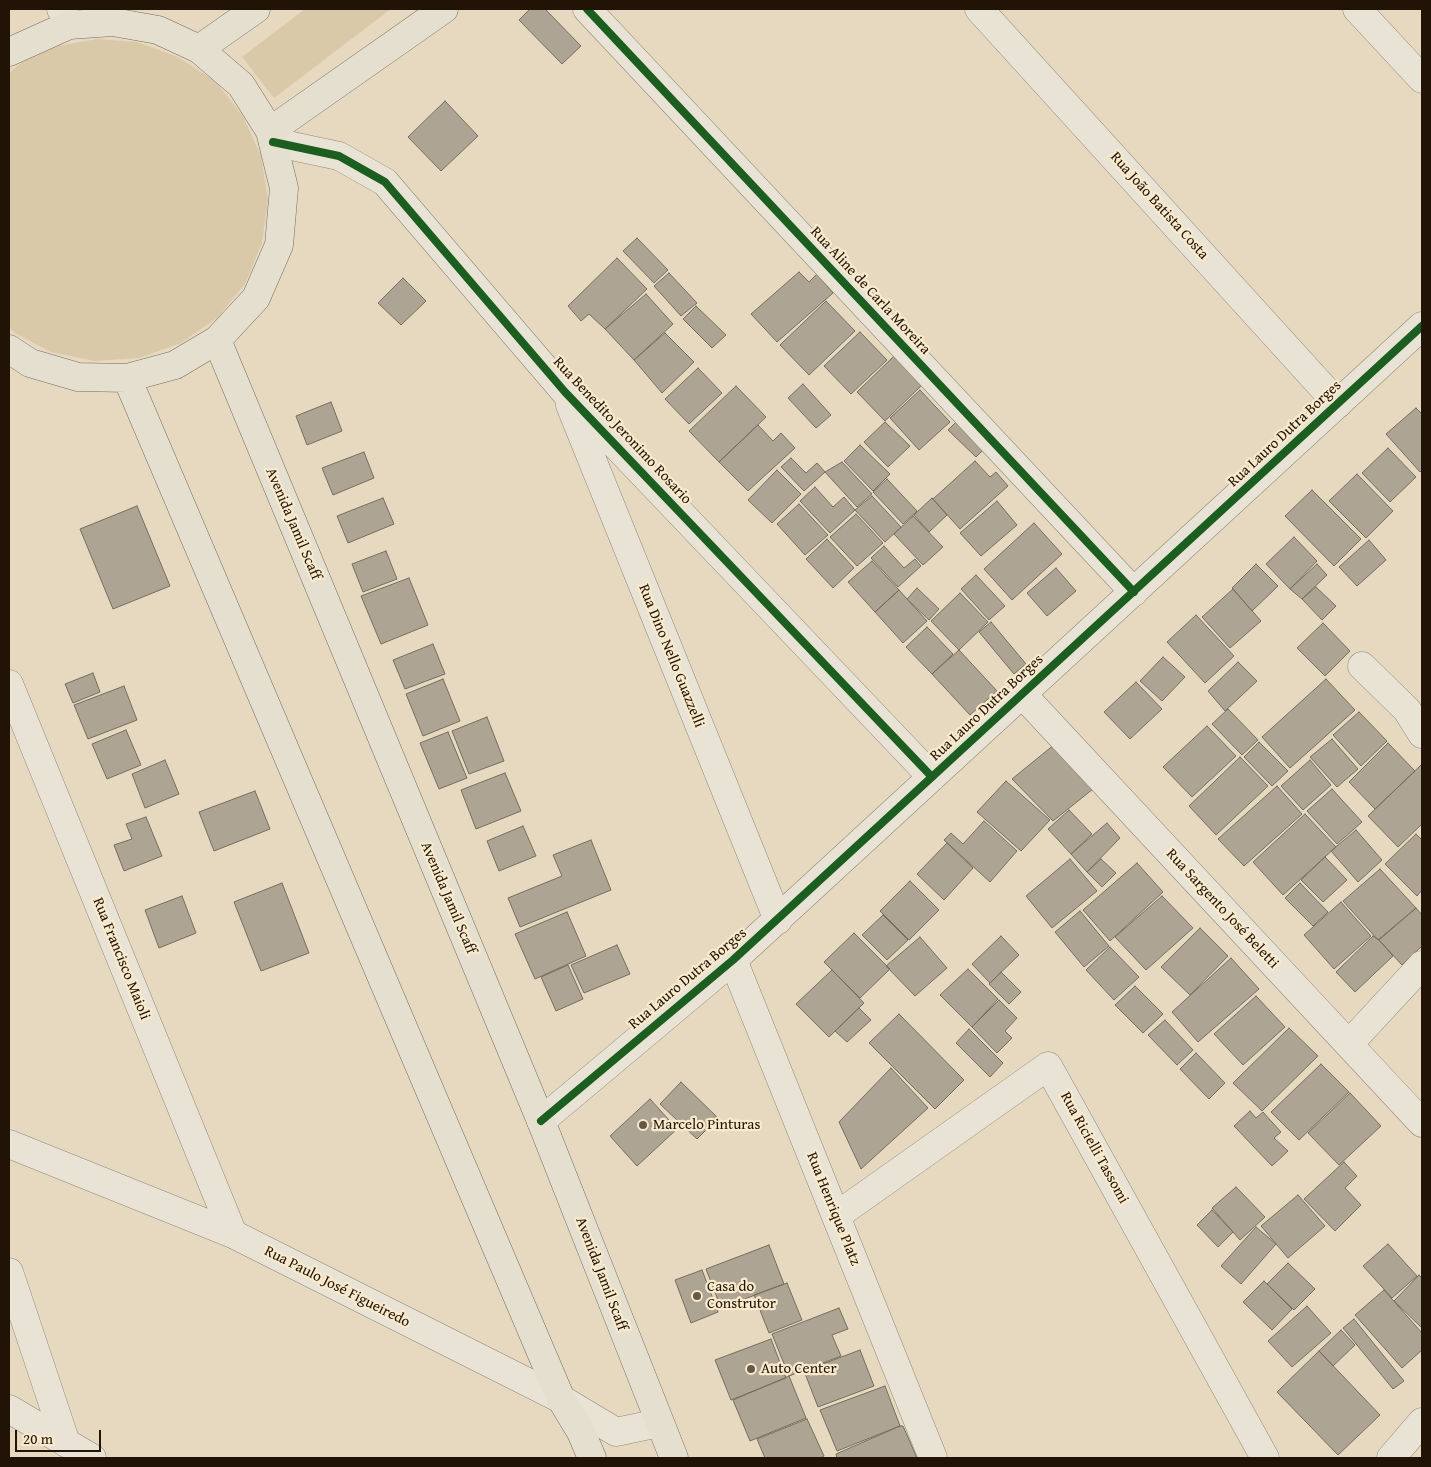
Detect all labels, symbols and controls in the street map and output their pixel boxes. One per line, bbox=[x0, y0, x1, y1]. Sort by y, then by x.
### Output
street label: Rua João Batista Costa bbox=[1106, 149, 1212, 263]
street label: Rua Aline de Carla Moreira bbox=[806, 223, 934, 359]
street label: Rua Benedito Jeronimo Rosario bbox=[549, 353, 695, 509]
street label: Rua Lauro Dutra Borges bbox=[1225, 377, 1345, 491]
street label: Avenida Jamil Scaff bbox=[261, 465, 325, 583]
street label: Rua Dino Nello Guazzelli bbox=[634, 582, 708, 730]
street label: Rua Lauro Dutra Borges bbox=[927, 651, 1047, 765]
street label: Avenida Jamil Scaff bbox=[416, 839, 480, 957]
street label: Rua Sargento José Beletti bbox=[1162, 845, 1282, 973]
street label: Rua Francisco Maioli bbox=[88, 895, 154, 1023]
street label: Rua Lauro Dutra Borges bbox=[625, 924, 751, 1034]
street label: Rua Ricielli Tassomi bbox=[1056, 1089, 1132, 1207]
place label: Marcelo Pinturas bbox=[653, 1116, 760, 1134]
marker: Marcelo Pinturas bbox=[637, 1119, 649, 1131]
street label: Rua Henrique Platz bbox=[802, 1150, 864, 1268]
street label: Avenida Jamil Scaff bbox=[571, 1215, 631, 1333]
street label: Rua Paulo José Figueiredo bbox=[261, 1242, 413, 1332]
place label: Casa do Construtor bbox=[707, 1278, 776, 1313]
marker: Casa do Construtor bbox=[691, 1290, 703, 1302]
place label: Auto Center bbox=[761, 1360, 837, 1378]
marker: Auto Center bbox=[745, 1363, 757, 1375]
scale bar bbox=[18, 1420, 104, 1452]
text: 20 m bbox=[23, 1428, 53, 1449]

